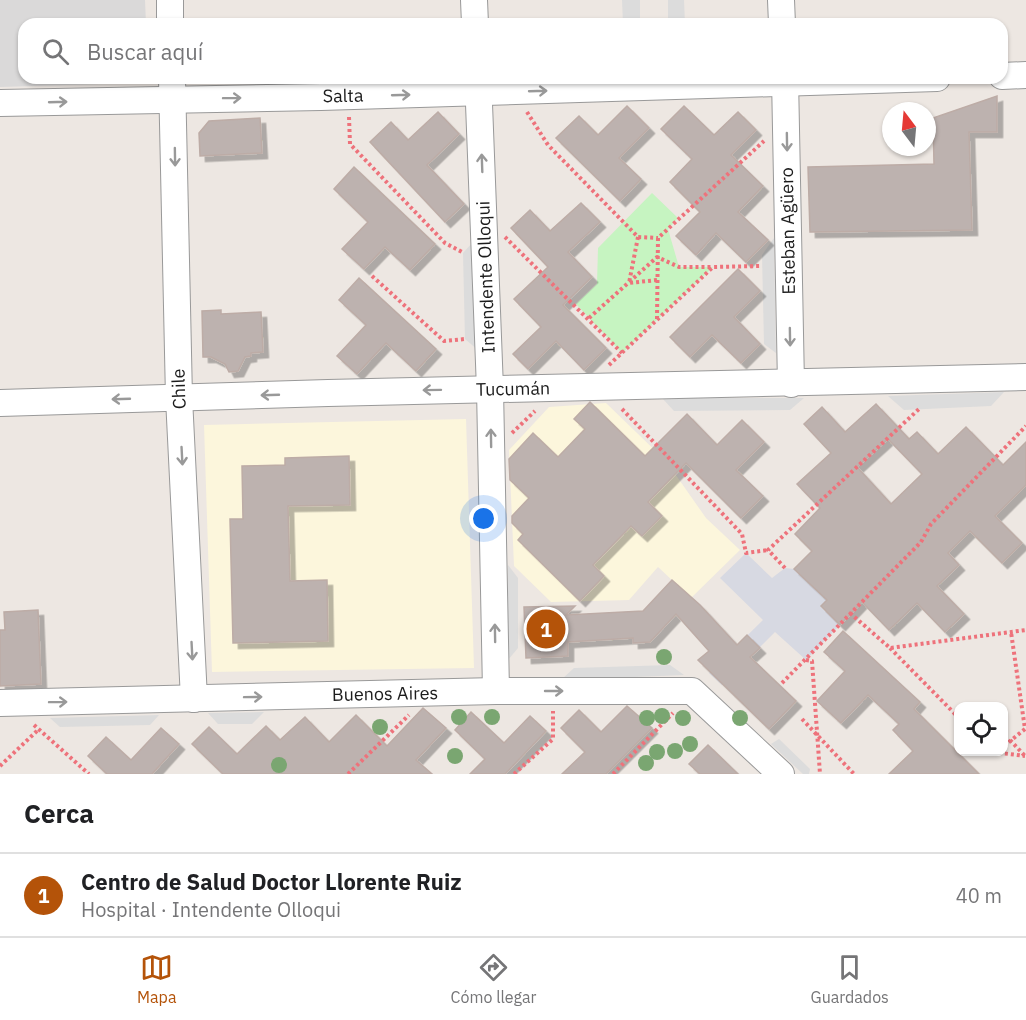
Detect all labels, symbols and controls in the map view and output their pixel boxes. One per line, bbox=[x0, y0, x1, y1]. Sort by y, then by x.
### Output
search box bbox=[18, 18, 1008, 84]
icon: search bbox=[39, 35, 72, 68]
text: Buscar aquí bbox=[87, 37, 203, 66]
street label: Salta bbox=[322, 84, 364, 107]
one-way arrow bbox=[528, 85, 548, 96]
one-way arrow bbox=[390, 89, 410, 101]
one-way arrow bbox=[222, 92, 242, 104]
one-way arrow bbox=[48, 96, 68, 108]
north arrow bbox=[882, 102, 936, 156]
one-way arrow bbox=[781, 131, 793, 151]
one-way arrow bbox=[169, 147, 181, 167]
one-way arrow bbox=[477, 153, 488, 173]
street label: Esteban Agüero bbox=[775, 167, 800, 295]
street label: Intendente Olloqui bbox=[471, 200, 500, 354]
one-way arrow bbox=[784, 326, 795, 346]
street label: Chile bbox=[166, 368, 191, 410]
street label: Tucumán bbox=[476, 376, 550, 401]
one-way arrow bbox=[422, 385, 442, 396]
one-way arrow bbox=[260, 389, 280, 400]
one-way arrow bbox=[111, 394, 131, 405]
one-way arrow bbox=[485, 428, 497, 448]
one-way arrow bbox=[177, 445, 188, 465]
your location bbox=[469, 504, 498, 533]
pin: 1 bbox=[526, 606, 566, 652]
one-way arrow bbox=[489, 623, 500, 643]
one-way arrow bbox=[187, 640, 198, 660]
street label: Buenos Aires bbox=[332, 681, 438, 706]
one-way arrow bbox=[544, 685, 564, 697]
one-way arrow bbox=[242, 692, 262, 703]
one-way arrow bbox=[48, 696, 68, 708]
map controls bbox=[954, 702, 1008, 756]
button: locate bbox=[954, 702, 1008, 756]
text: Cerca bbox=[24, 796, 94, 830]
text: Centro de Salud Doctor Llorente Ruiz bbox=[81, 867, 462, 896]
text: 1 bbox=[38, 882, 50, 909]
text: 40 m bbox=[956, 882, 1002, 909]
text: Hospital · Intendente Olloqui bbox=[81, 896, 341, 923]
tab: Mapa bbox=[137, 951, 176, 1007]
tab: Cómo llegar bbox=[451, 951, 536, 1007]
tab: Guardados bbox=[811, 951, 889, 1007]

